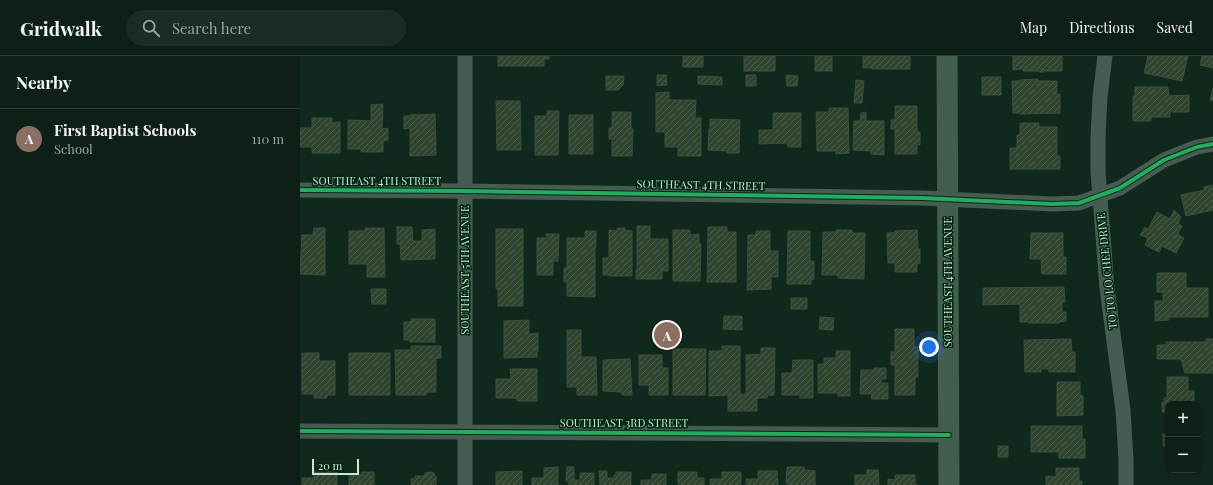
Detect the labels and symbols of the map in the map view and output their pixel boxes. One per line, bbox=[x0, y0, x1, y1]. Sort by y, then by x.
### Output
street label: SOUTHEAST 4TH STREET bbox=[313, 173, 442, 188]
street label: SOUTHEAST 4TH STREET bbox=[636, 176, 766, 193]
street label: SOUTHEAST 5TH AVENUE bbox=[457, 205, 472, 335]
street label: TO TO LO CHEE DRIVE bbox=[1093, 212, 1120, 330]
street label: SOUTHEAST 4TH AVENUE bbox=[940, 217, 955, 347]
pin: A bbox=[654, 320, 680, 350]
your location bbox=[919, 337, 939, 357]
street label: SOUTHEAST 3RD STREET bbox=[560, 415, 688, 430]
scale bar bbox=[312, 457, 359, 476]

